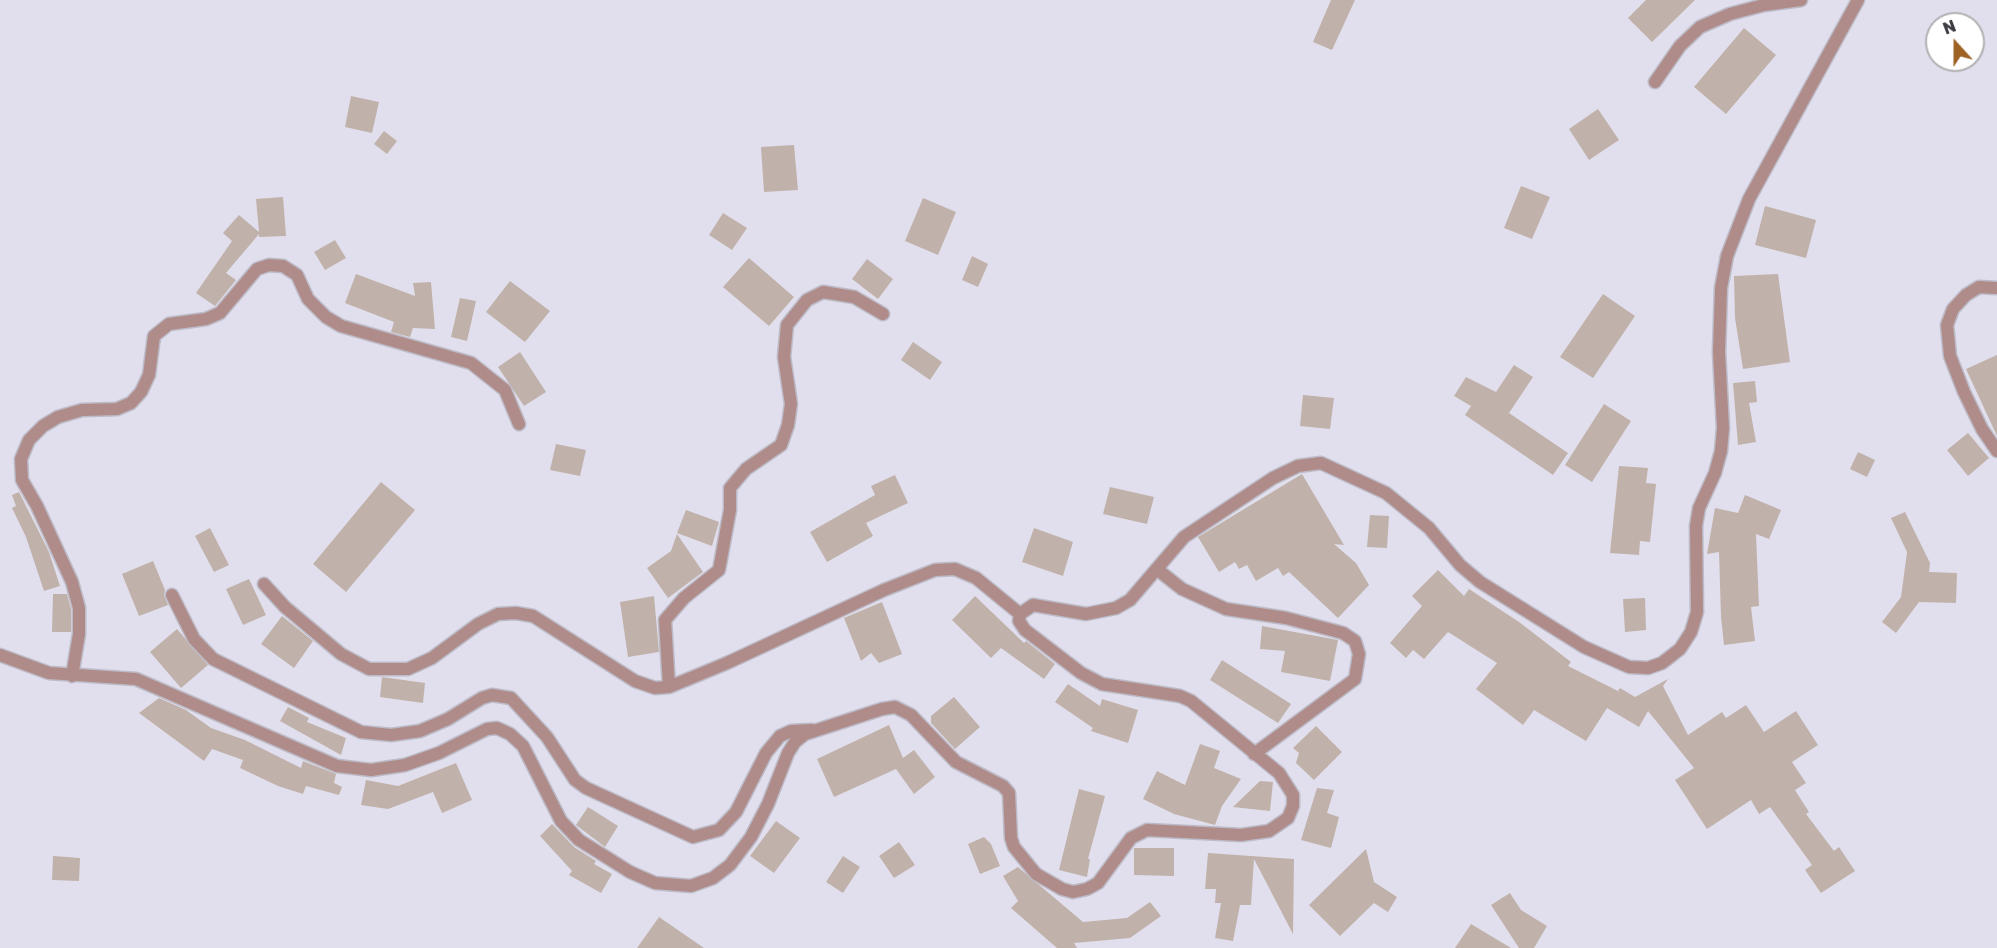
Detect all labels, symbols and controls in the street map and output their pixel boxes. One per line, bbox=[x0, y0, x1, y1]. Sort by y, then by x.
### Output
north arrow bbox=[1925, 12, 1985, 72]
text: N bbox=[1940, 16, 1959, 39]

